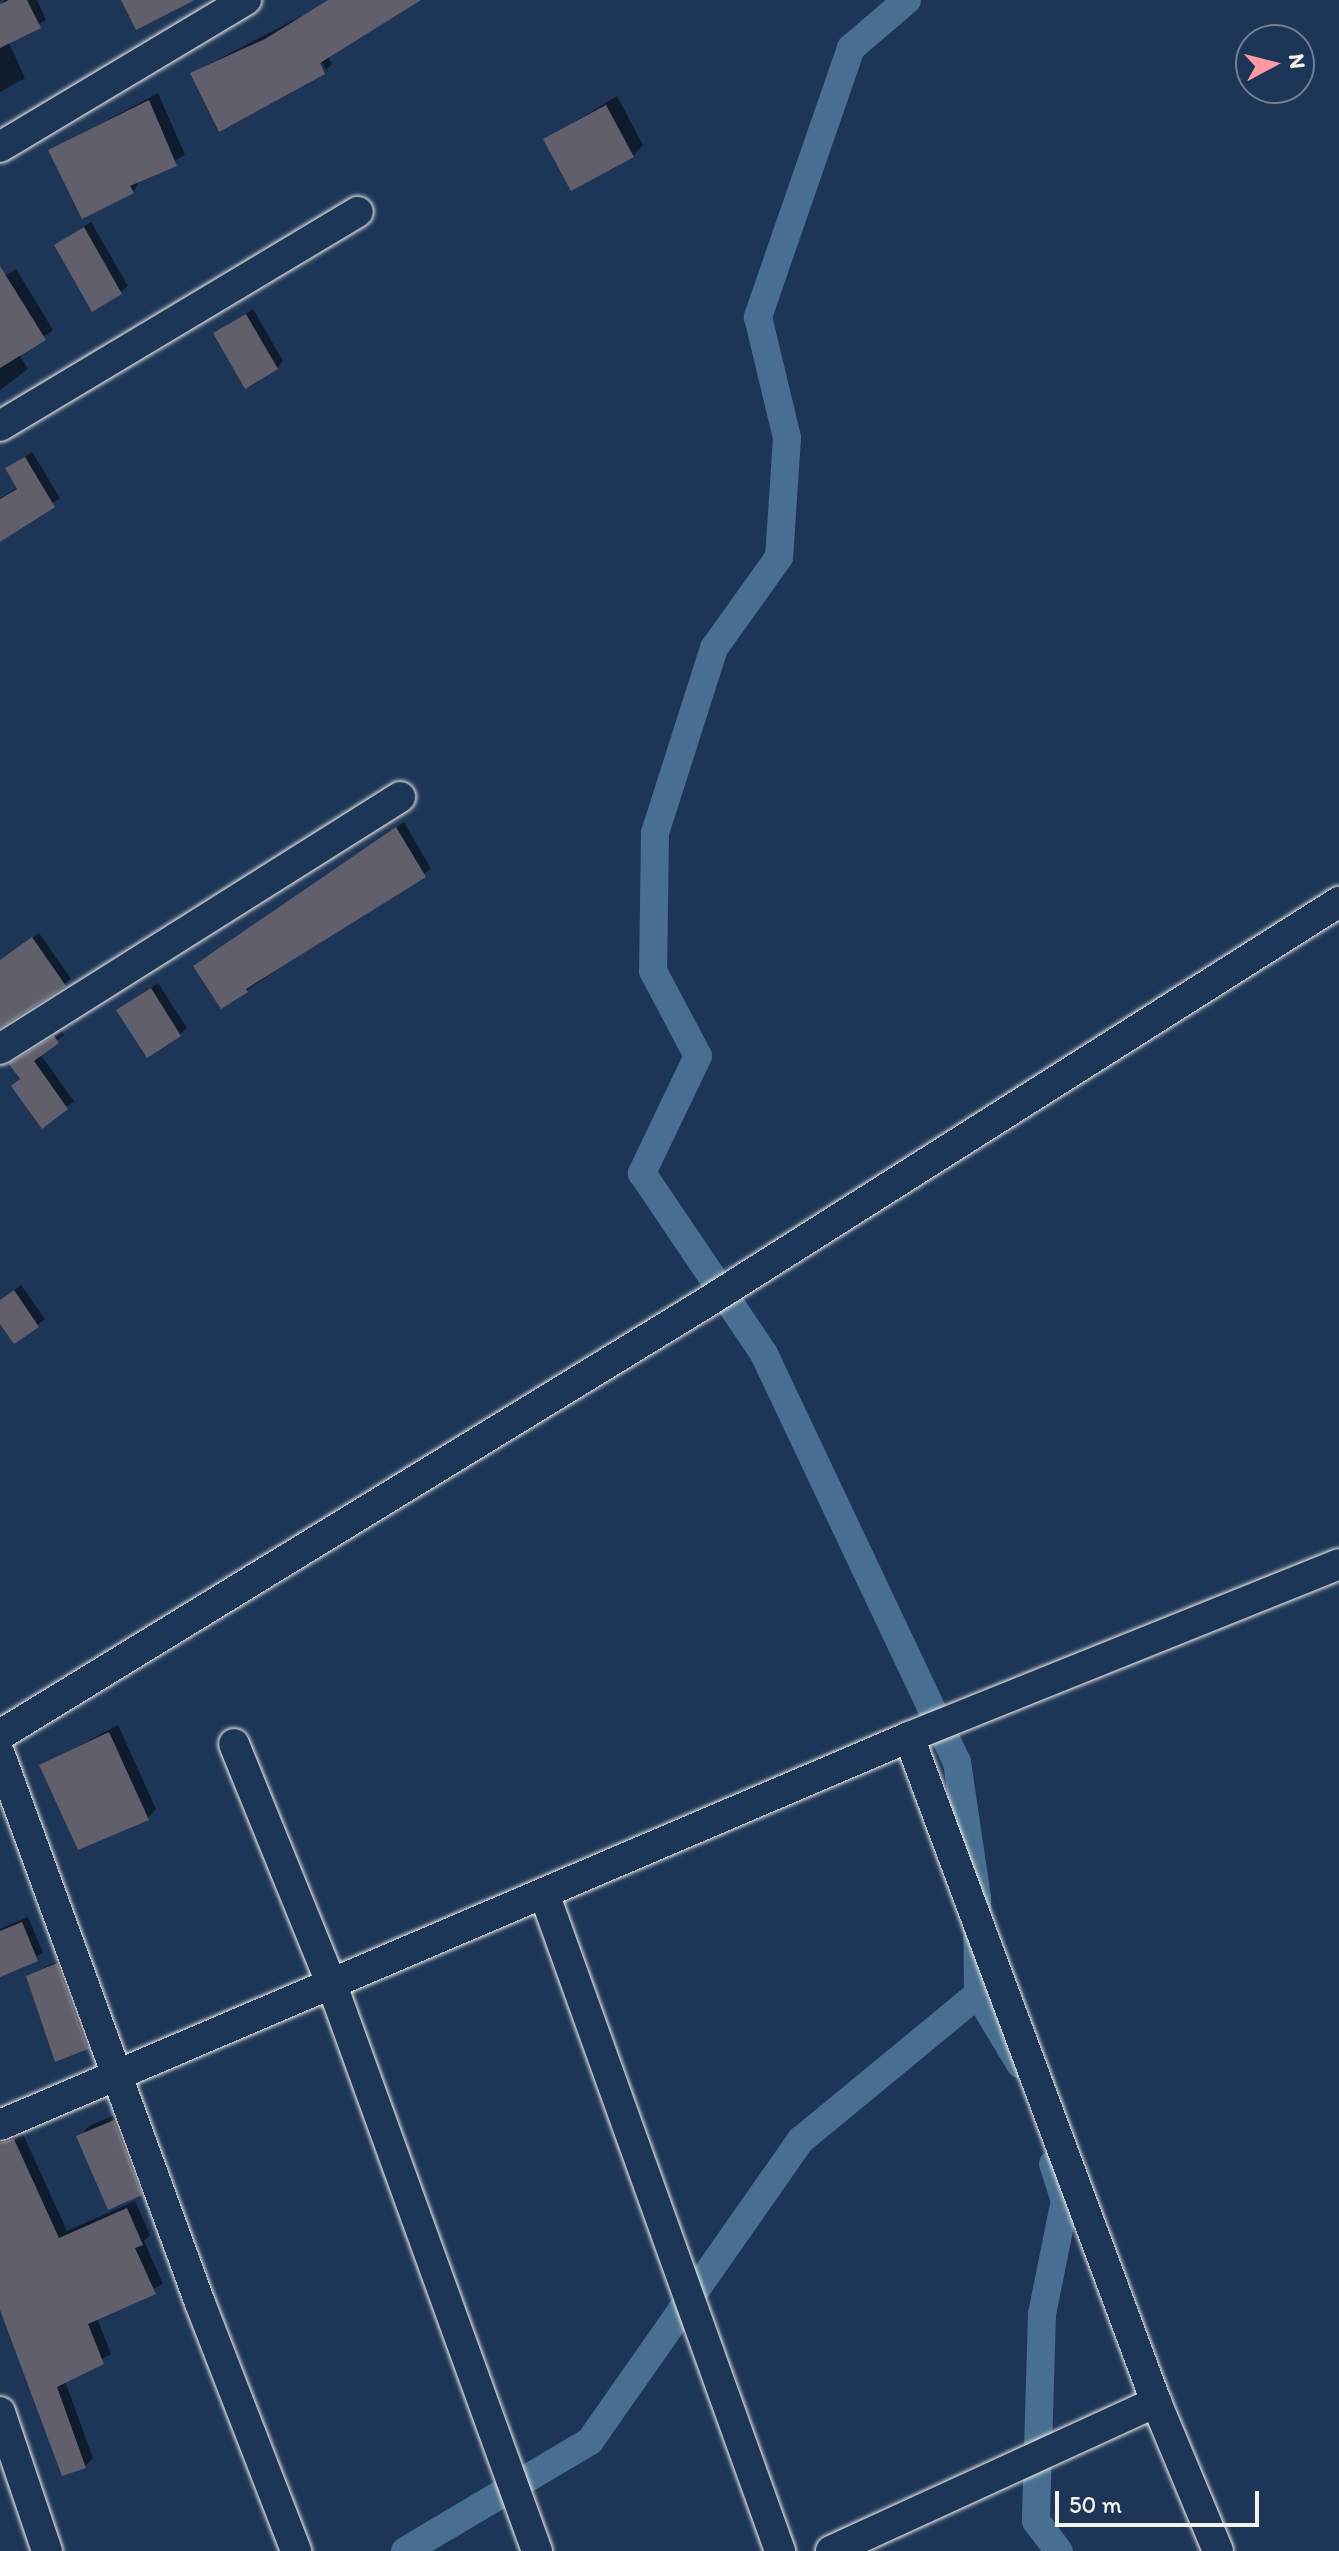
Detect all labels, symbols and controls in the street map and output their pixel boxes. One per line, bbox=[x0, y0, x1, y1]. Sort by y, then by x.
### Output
north arrow bbox=[1235, 24, 1315, 104]
text: N bbox=[1283, 52, 1312, 70]
scale bar bbox=[1059, 2475, 1263, 2525]
text: 50 m bbox=[1069, 2490, 1122, 2519]

